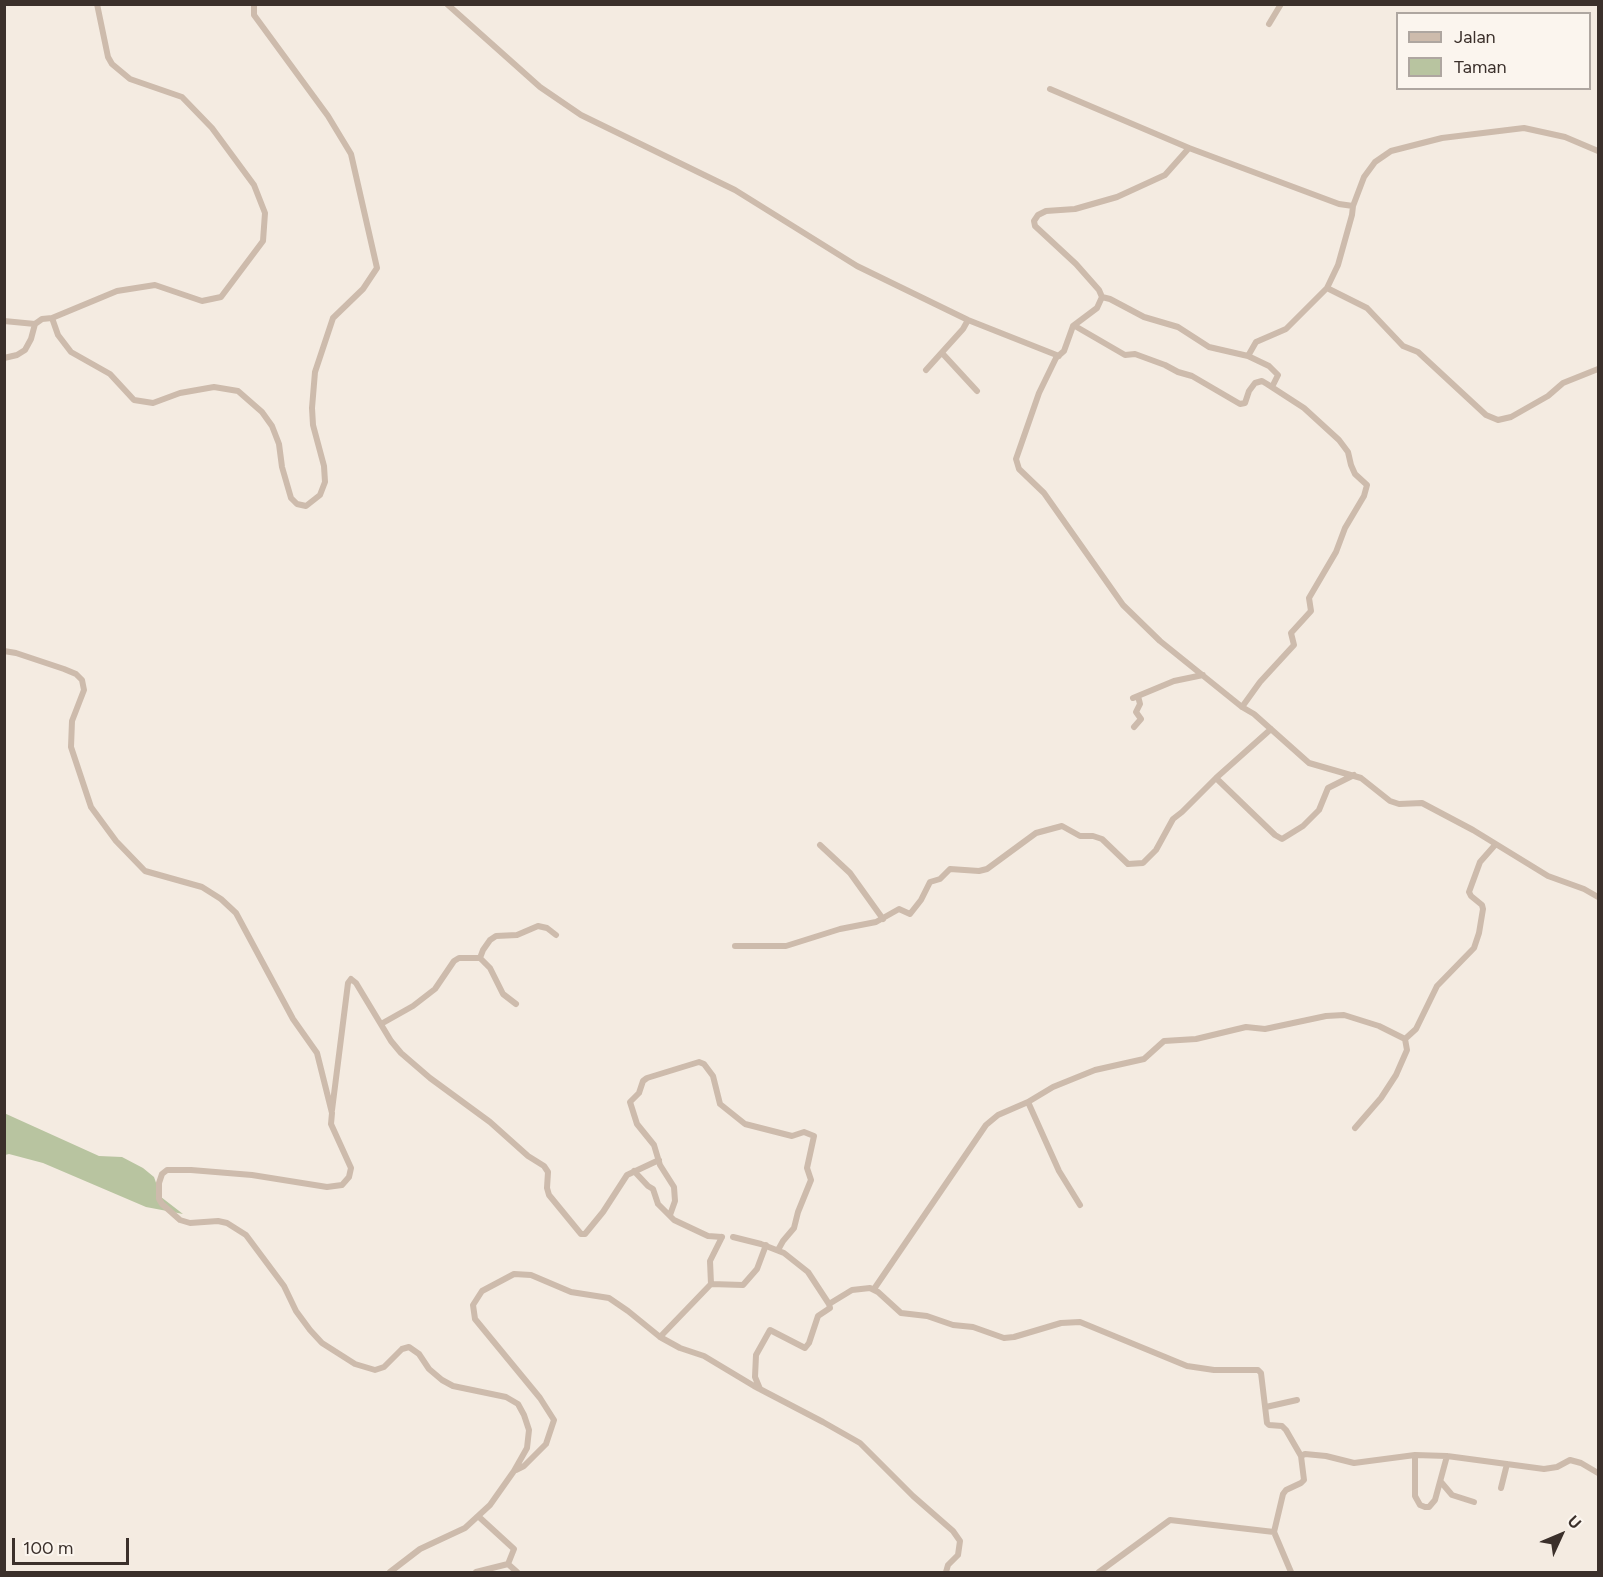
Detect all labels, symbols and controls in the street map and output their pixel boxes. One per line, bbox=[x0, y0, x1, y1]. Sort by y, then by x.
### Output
legend bbox=[1396, 12, 1591, 90]
text: Jalan bbox=[1454, 26, 1496, 48]
text: Taman bbox=[1454, 56, 1507, 78]
north arrow bbox=[1531, 1505, 1591, 1565]
text: U bbox=[1564, 1511, 1585, 1533]
scale bar bbox=[15, 1526, 132, 1564]
text: 100 m bbox=[23, 1537, 73, 1559]

